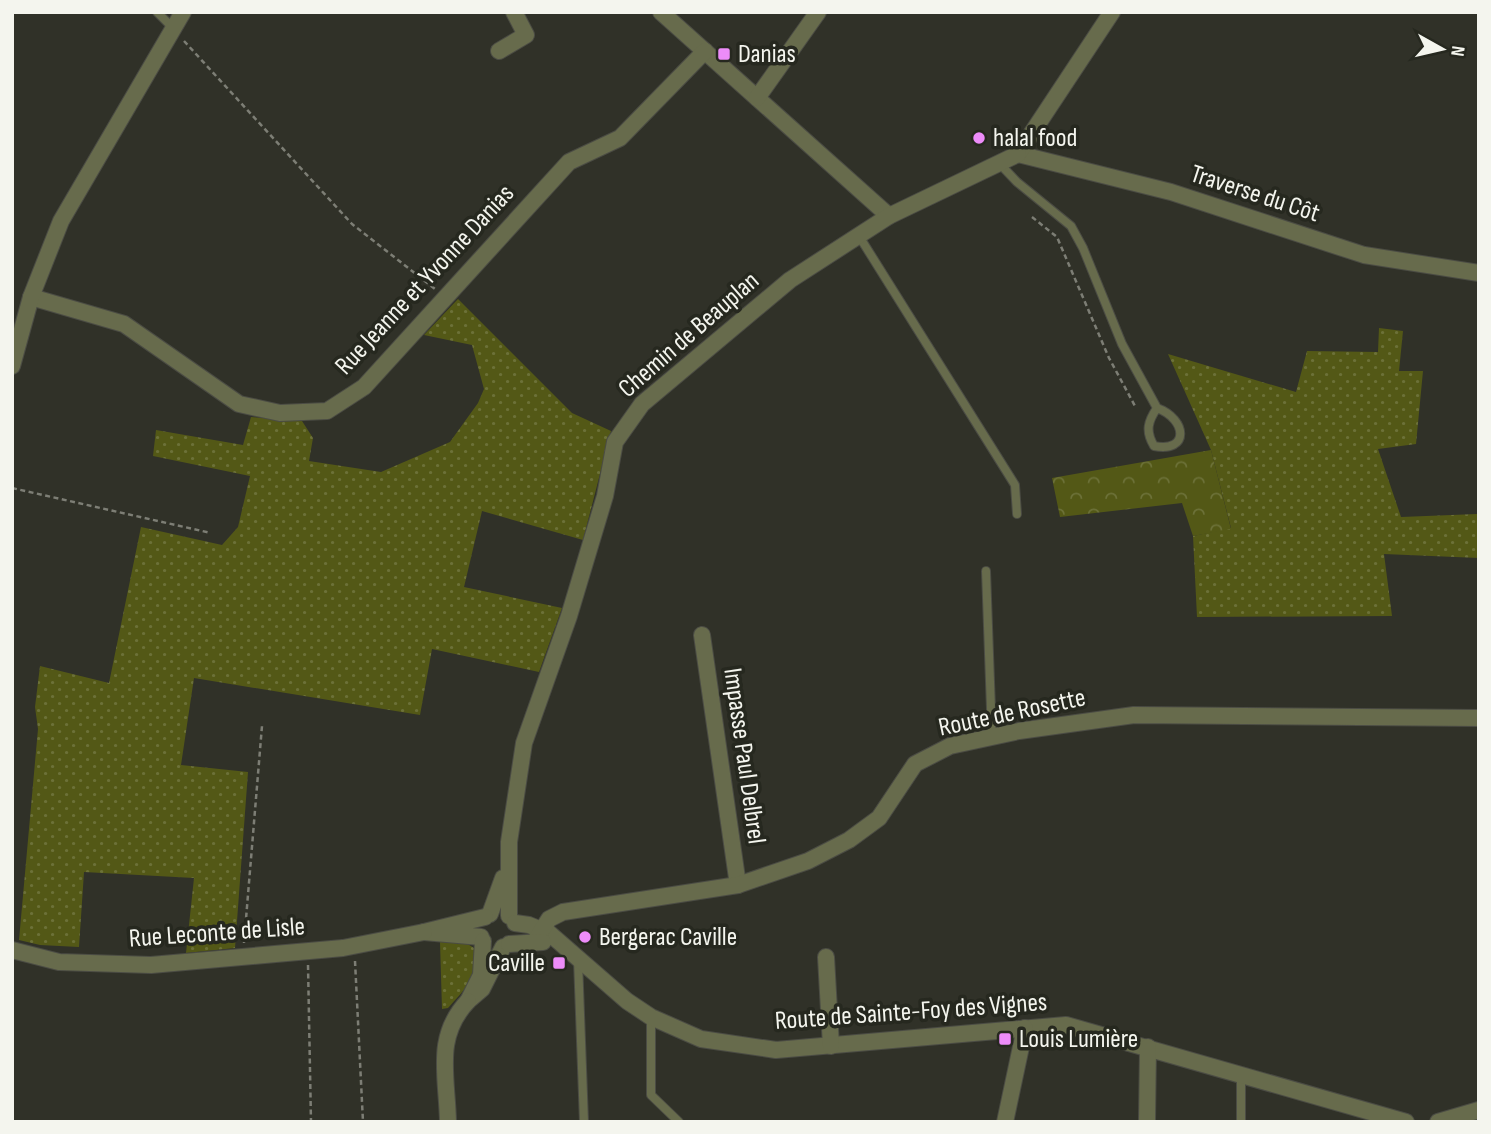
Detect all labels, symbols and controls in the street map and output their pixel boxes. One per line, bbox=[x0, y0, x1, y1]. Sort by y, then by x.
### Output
north arrow bbox=[1407, 14, 1477, 84]
place label: Danias bbox=[738, 39, 796, 70]
text: N bbox=[1445, 45, 1469, 58]
marker: Danias bbox=[716, 46, 732, 62]
place label: halal food bbox=[993, 123, 1077, 154]
marker: halal food bbox=[971, 130, 987, 146]
street label: Traverse du Côt bbox=[1187, 159, 1323, 229]
street label: Rue Jeanne et Yvonne Danias bbox=[329, 179, 521, 381]
street label: Chemin de Beauplan bbox=[612, 266, 766, 404]
street label: Impasse Paul Delbrel bbox=[716, 666, 772, 846]
street label: Route de Rosette bbox=[936, 682, 1088, 744]
street label: Rue Leconte de Lisle bbox=[128, 911, 306, 955]
place label: Bergerac Caville bbox=[599, 922, 737, 953]
marker: Bergerac Caville bbox=[577, 929, 593, 945]
place label: Caville bbox=[488, 948, 545, 979]
marker: Caville bbox=[551, 955, 567, 971]
street label: Route de Sainte-Foy des Vignes bbox=[774, 987, 1048, 1037]
place label: Louis Lumière bbox=[1019, 1024, 1138, 1055]
marker: Louis Lumière bbox=[997, 1031, 1013, 1047]

